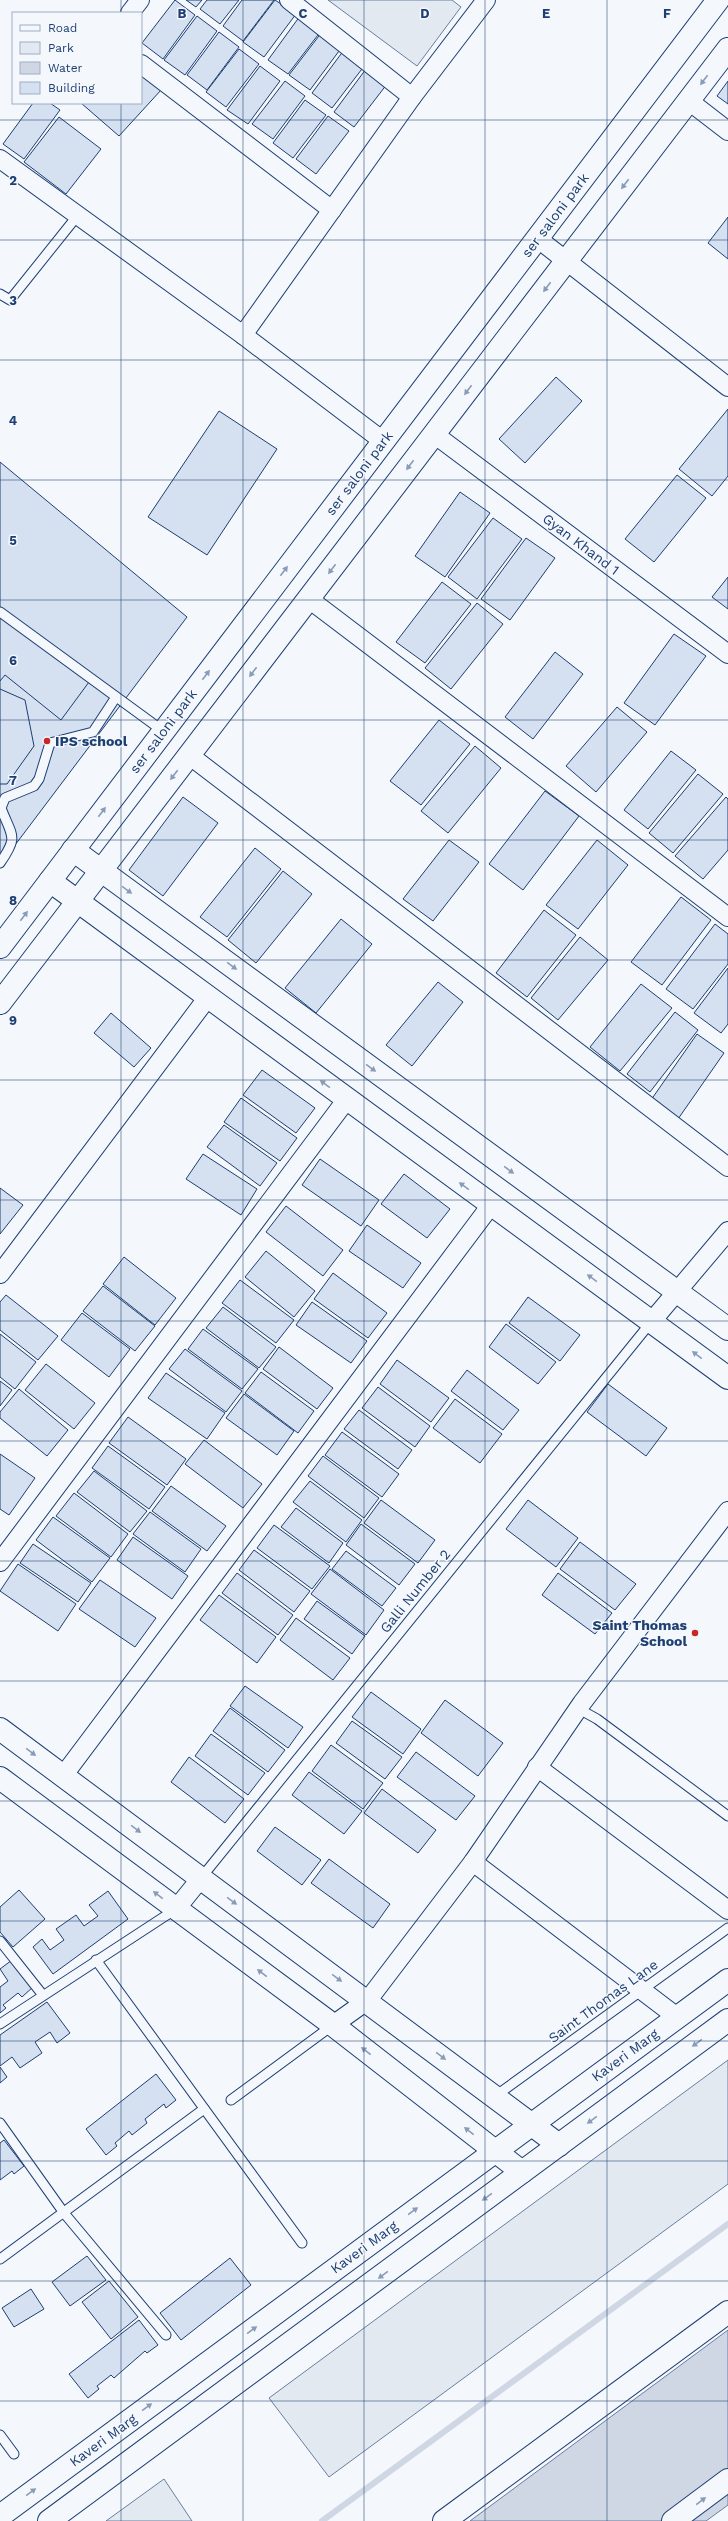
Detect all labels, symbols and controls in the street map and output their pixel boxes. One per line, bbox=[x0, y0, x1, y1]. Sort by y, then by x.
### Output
text: B bbox=[178, 6, 187, 21]
text: C bbox=[299, 6, 308, 21]
text: D bbox=[420, 6, 430, 21]
text: E bbox=[542, 6, 550, 21]
text: F bbox=[663, 6, 671, 21]
legend bbox=[12, 12, 142, 104]
text: Road bbox=[48, 21, 77, 35]
text: Park bbox=[48, 41, 74, 55]
text: Water bbox=[48, 61, 83, 75]
one-way arrow bbox=[700, 75, 709, 86]
text: Building bbox=[48, 81, 95, 95]
street label: ser saloni park bbox=[518, 170, 592, 260]
text: 2 bbox=[9, 173, 17, 188]
one-way arrow bbox=[621, 178, 630, 189]
one-way arrow bbox=[543, 282, 551, 292]
text: 3 bbox=[9, 293, 17, 308]
one-way arrow bbox=[463, 385, 472, 396]
text: 4 bbox=[9, 413, 18, 428]
street label: ser saloni park bbox=[322, 428, 396, 518]
one-way arrow bbox=[406, 460, 415, 471]
street label: Gyan Khand 1 bbox=[540, 510, 622, 578]
text: 5 bbox=[9, 533, 17, 548]
one-way arrow bbox=[327, 563, 336, 574]
one-way arrow bbox=[280, 566, 289, 577]
text: 6 bbox=[9, 653, 17, 668]
one-way arrow bbox=[248, 666, 257, 677]
one-way arrow bbox=[202, 669, 210, 680]
street label: ser saloni park bbox=[126, 686, 200, 776]
place label: IPS school bbox=[55, 733, 128, 749]
marker: IPS school bbox=[42, 736, 52, 746]
one-way arrow bbox=[170, 770, 178, 781]
text: 7 bbox=[9, 773, 17, 788]
one-way arrow bbox=[98, 807, 106, 817]
one-way arrow bbox=[122, 885, 133, 894]
text: 8 bbox=[9, 893, 17, 908]
one-way arrow bbox=[19, 910, 28, 921]
one-way arrow bbox=[227, 962, 237, 970]
text: 9 bbox=[9, 1013, 17, 1028]
one-way arrow bbox=[365, 1064, 376, 1072]
one-way arrow bbox=[320, 1079, 331, 1088]
one-way arrow bbox=[504, 1166, 515, 1174]
one-way arrow bbox=[459, 1182, 469, 1190]
one-way arrow bbox=[587, 1274, 597, 1282]
one-way arrow bbox=[691, 1351, 702, 1359]
street label: Galli Number 2 bbox=[377, 1546, 453, 1636]
place label: Saint Thomas School bbox=[592, 1617, 688, 1649]
marker: Saint Thomas School bbox=[690, 1628, 700, 1638]
one-way arrow bbox=[26, 1748, 37, 1756]
one-way arrow bbox=[130, 1825, 141, 1834]
one-way arrow bbox=[153, 1891, 164, 1899]
one-way arrow bbox=[227, 1897, 237, 1905]
street label: Saint Thomas Lane bbox=[545, 1956, 661, 2046]
one-way arrow bbox=[257, 1969, 268, 1977]
one-way arrow bbox=[332, 1974, 342, 1982]
street label: Kaveri Marg bbox=[588, 2025, 662, 2085]
one-way arrow bbox=[691, 2039, 702, 2048]
one-way arrow bbox=[361, 2047, 372, 2056]
one-way arrow bbox=[435, 2052, 446, 2060]
one-way arrow bbox=[586, 2116, 597, 2125]
one-way arrow bbox=[463, 2127, 474, 2135]
one-way arrow bbox=[482, 2193, 492, 2201]
one-way arrow bbox=[408, 2207, 418, 2215]
street label: Kaveri Marg bbox=[327, 2217, 401, 2277]
one-way arrow bbox=[377, 2271, 388, 2279]
one-way arrow bbox=[247, 2326, 257, 2334]
one-way arrow bbox=[142, 2403, 153, 2411]
street label: Kaveri Marg bbox=[66, 2410, 140, 2470]
one-way arrow bbox=[26, 2488, 37, 2497]
one-way arrow bbox=[695, 2496, 706, 2505]

